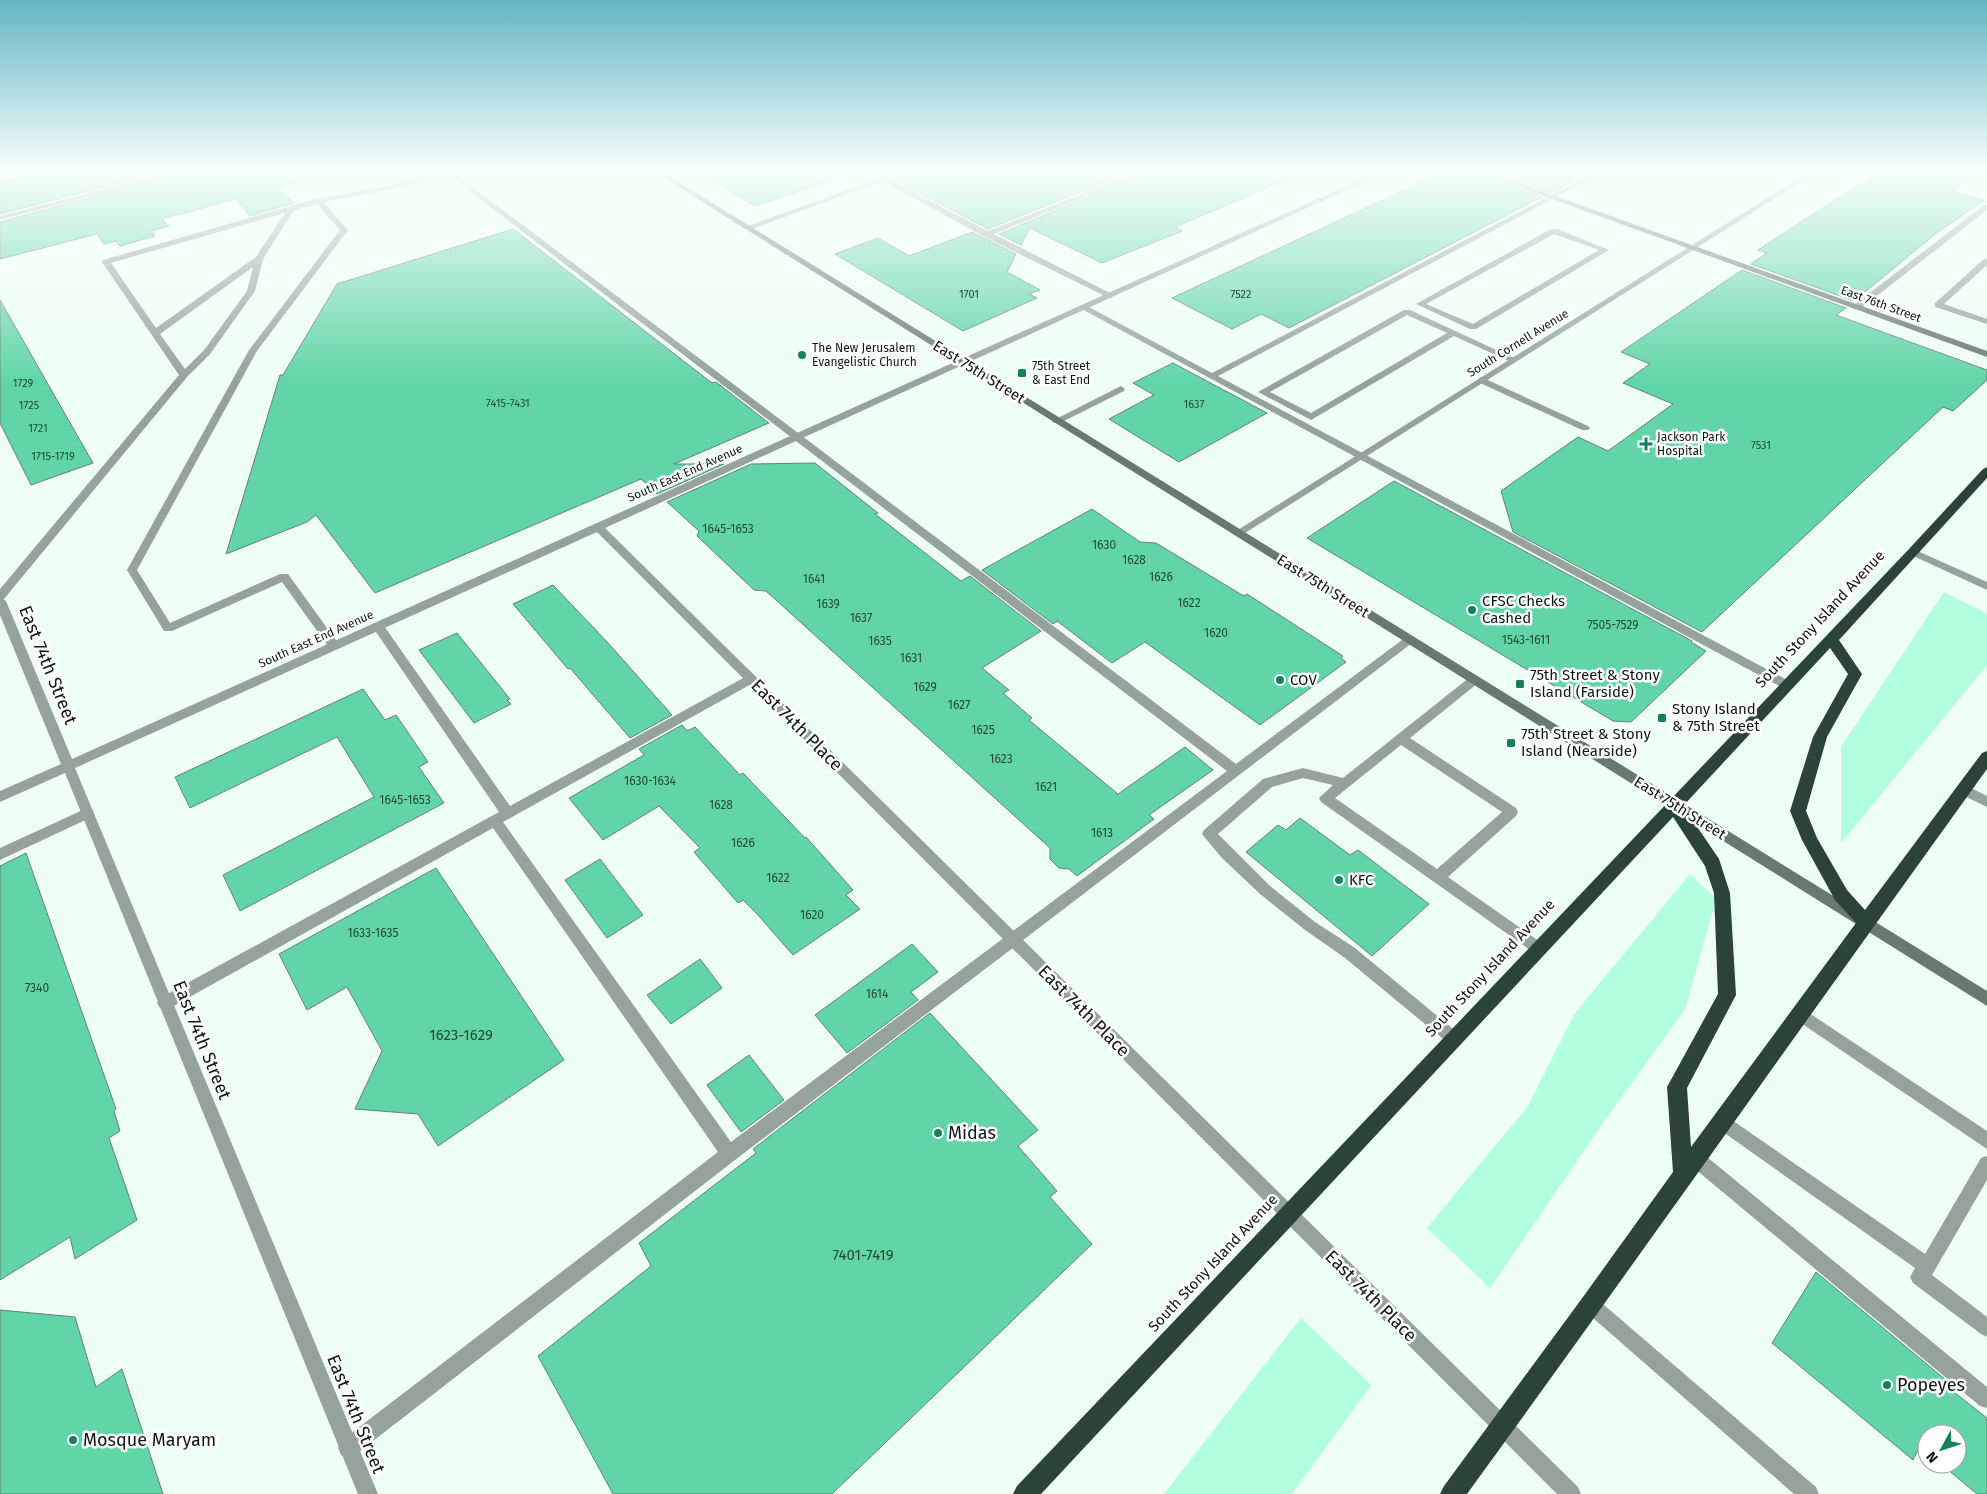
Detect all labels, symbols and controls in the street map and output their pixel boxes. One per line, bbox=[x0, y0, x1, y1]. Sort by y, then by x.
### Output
street label: East 76th Street bbox=[1839, 283, 1924, 325]
house number: 1701 bbox=[959, 288, 979, 301]
house number: 7522 bbox=[1231, 288, 1252, 301]
street label: South Cornell Avenue bbox=[1465, 306, 1571, 380]
street label: East 75th Street bbox=[930, 337, 1029, 408]
place label: The New Jerusalem Evangelistic Church bbox=[812, 341, 917, 369]
marker: The New Jerusalem Evangelistic Church bbox=[796, 349, 808, 361]
place label: 75th Street & East End bbox=[1032, 359, 1091, 387]
marker: 75th Street & East End bbox=[1016, 367, 1028, 379]
house number: 1729 bbox=[13, 377, 34, 390]
house number: 7415-7431 bbox=[486, 397, 530, 410]
house number: 1637 bbox=[1184, 398, 1205, 411]
house number: 1725 bbox=[19, 399, 40, 412]
house number: 1721 bbox=[28, 422, 48, 435]
place label: Jackson Park Hospital bbox=[1657, 430, 1726, 458]
marker: Jackson Park Hospital bbox=[1639, 437, 1653, 451]
house number: 7531 bbox=[1751, 439, 1771, 452]
street label: South East End Avenue bbox=[625, 441, 745, 505]
house number: 1715-1719 bbox=[31, 450, 75, 463]
house number: 1645-1653 bbox=[702, 522, 754, 536]
house number: 1630 bbox=[1092, 538, 1116, 552]
street label: South Stony Island Avenue bbox=[1752, 547, 1888, 691]
street label: East 75th Street bbox=[1274, 551, 1373, 622]
house number: 1628 bbox=[1122, 553, 1146, 567]
house number: 1626 bbox=[1149, 570, 1173, 584]
house number: 1641 bbox=[803, 572, 825, 586]
place label: CFSC Checks Cashed bbox=[1482, 592, 1565, 627]
house number: 1622 bbox=[1177, 596, 1201, 610]
house number: 1639 bbox=[816, 597, 840, 611]
street label: East 74th Street bbox=[14, 602, 82, 728]
marker: CFSC Checks Cashed bbox=[1466, 604, 1478, 616]
street label: South East End Avenue bbox=[256, 607, 376, 671]
house number: 1637 bbox=[850, 611, 872, 625]
house number: 7505-7529 bbox=[1587, 618, 1639, 632]
house number: 1620 bbox=[1204, 626, 1228, 640]
house number: 1543-1611 bbox=[1502, 633, 1550, 647]
house number: 1635 bbox=[868, 634, 892, 648]
house number: 1631 bbox=[900, 651, 922, 665]
place label: 75th Street & Stony Island (Farside) bbox=[1530, 666, 1660, 701]
place label: COV bbox=[1290, 671, 1317, 689]
marker: COV bbox=[1274, 674, 1286, 686]
street label: East 74th Place bbox=[747, 675, 847, 775]
marker: 75th Street & Stony Island (Farside) bbox=[1514, 678, 1526, 690]
house number: 1629 bbox=[913, 680, 937, 694]
house number: 1627 bbox=[948, 698, 970, 712]
place label: Stony Island & 75th Street bbox=[1672, 700, 1760, 735]
marker: Stony Island & 75th Street bbox=[1656, 712, 1668, 724]
house number: 1625 bbox=[971, 723, 995, 737]
place label: 75th Street & Stony Island (Nearside) bbox=[1521, 725, 1651, 760]
marker: 75th Street & Stony Island (Nearside) bbox=[1505, 737, 1517, 749]
house number: 1623 bbox=[989, 752, 1013, 766]
street label: East 75th Street bbox=[1631, 773, 1730, 844]
house number: 1630-1634 bbox=[624, 774, 677, 788]
house number: 1621 bbox=[1035, 780, 1057, 794]
house number: 1645-1653 bbox=[379, 793, 431, 807]
house number: 1628 bbox=[709, 798, 733, 812]
house number: 1613 bbox=[1091, 826, 1113, 840]
house number: 1626 bbox=[731, 836, 755, 850]
house number: 1622 bbox=[766, 871, 790, 885]
place label: KFC bbox=[1349, 871, 1374, 889]
marker: KFC bbox=[1333, 874, 1345, 886]
street label: South Stony Island Avenue bbox=[1422, 896, 1558, 1040]
house number: 1620 bbox=[800, 908, 824, 922]
house number: 1633-1635 bbox=[348, 926, 398, 940]
street label: East 74th Place bbox=[1034, 961, 1134, 1061]
street label: East 74th Street bbox=[168, 977, 236, 1103]
house number: 7340 bbox=[25, 981, 49, 995]
house number: 1614 bbox=[866, 987, 889, 1001]
house number: 1623-1629 bbox=[429, 1026, 493, 1044]
place label: Midas bbox=[948, 1122, 996, 1144]
marker: Midas bbox=[932, 1127, 944, 1139]
street label: South Stony Island Avenue bbox=[1145, 1191, 1281, 1335]
house number: 7401-7419 bbox=[832, 1246, 894, 1264]
street label: East 74th Place bbox=[1321, 1246, 1421, 1346]
street label: East 74th Street bbox=[322, 1351, 390, 1477]
place label: Popeyes bbox=[1897, 1374, 1965, 1396]
marker: Popeyes bbox=[1881, 1379, 1893, 1391]
north arrow bbox=[1917, 1424, 1967, 1474]
place label: Mosque Maryam bbox=[83, 1429, 216, 1451]
marker: Mosque Maryam bbox=[67, 1434, 79, 1446]
text: N bbox=[1923, 1448, 1942, 1466]

